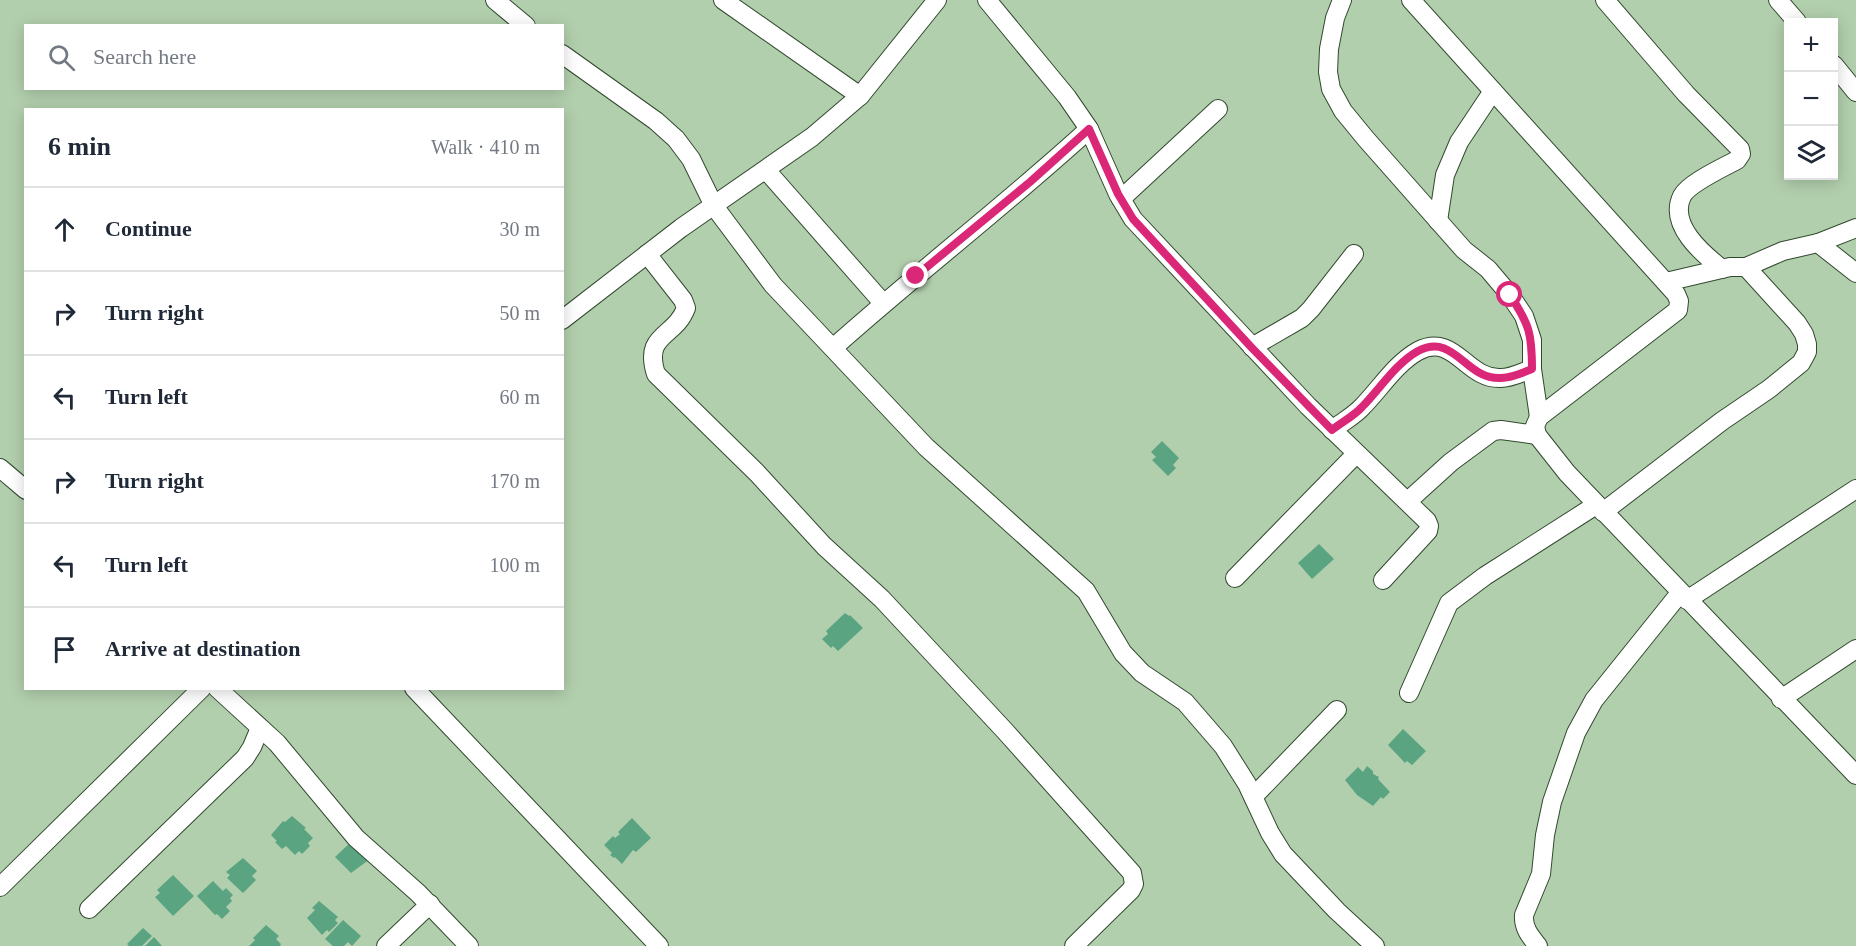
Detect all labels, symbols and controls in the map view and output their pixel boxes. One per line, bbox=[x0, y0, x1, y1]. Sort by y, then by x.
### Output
map controls bbox=[1784, 18, 1838, 180]
button: + bbox=[1784, 18, 1838, 72]
search box bbox=[24, 24, 564, 90]
icon: search bbox=[45, 41, 78, 74]
text: Search here bbox=[93, 44, 196, 69]
button: − bbox=[1784, 72, 1838, 126]
button: layers bbox=[1784, 126, 1838, 180]
text: 6 min bbox=[48, 132, 111, 161]
text: Walk · 410 m bbox=[431, 136, 540, 158]
icon: ahead bbox=[48, 213, 81, 246]
text: Continue bbox=[105, 216, 192, 241]
text: 30 m bbox=[499, 218, 540, 240]
route end bbox=[902, 262, 928, 288]
route start bbox=[1496, 281, 1522, 307]
icon: right bbox=[48, 297, 81, 330]
text: Turn right bbox=[105, 300, 204, 325]
text: 50 m bbox=[499, 302, 540, 324]
icon: left bbox=[48, 381, 81, 414]
text: Turn left bbox=[105, 384, 188, 409]
text: 60 m bbox=[499, 386, 540, 408]
icon: right bbox=[48, 465, 81, 498]
text: Turn right bbox=[105, 468, 204, 493]
text: 170 m bbox=[489, 470, 540, 492]
icon: left bbox=[48, 549, 81, 582]
text: Turn left bbox=[105, 552, 188, 577]
text: 100 m bbox=[489, 554, 540, 576]
icon: arrive bbox=[48, 633, 81, 666]
text: Arrive at destination bbox=[105, 636, 301, 661]

